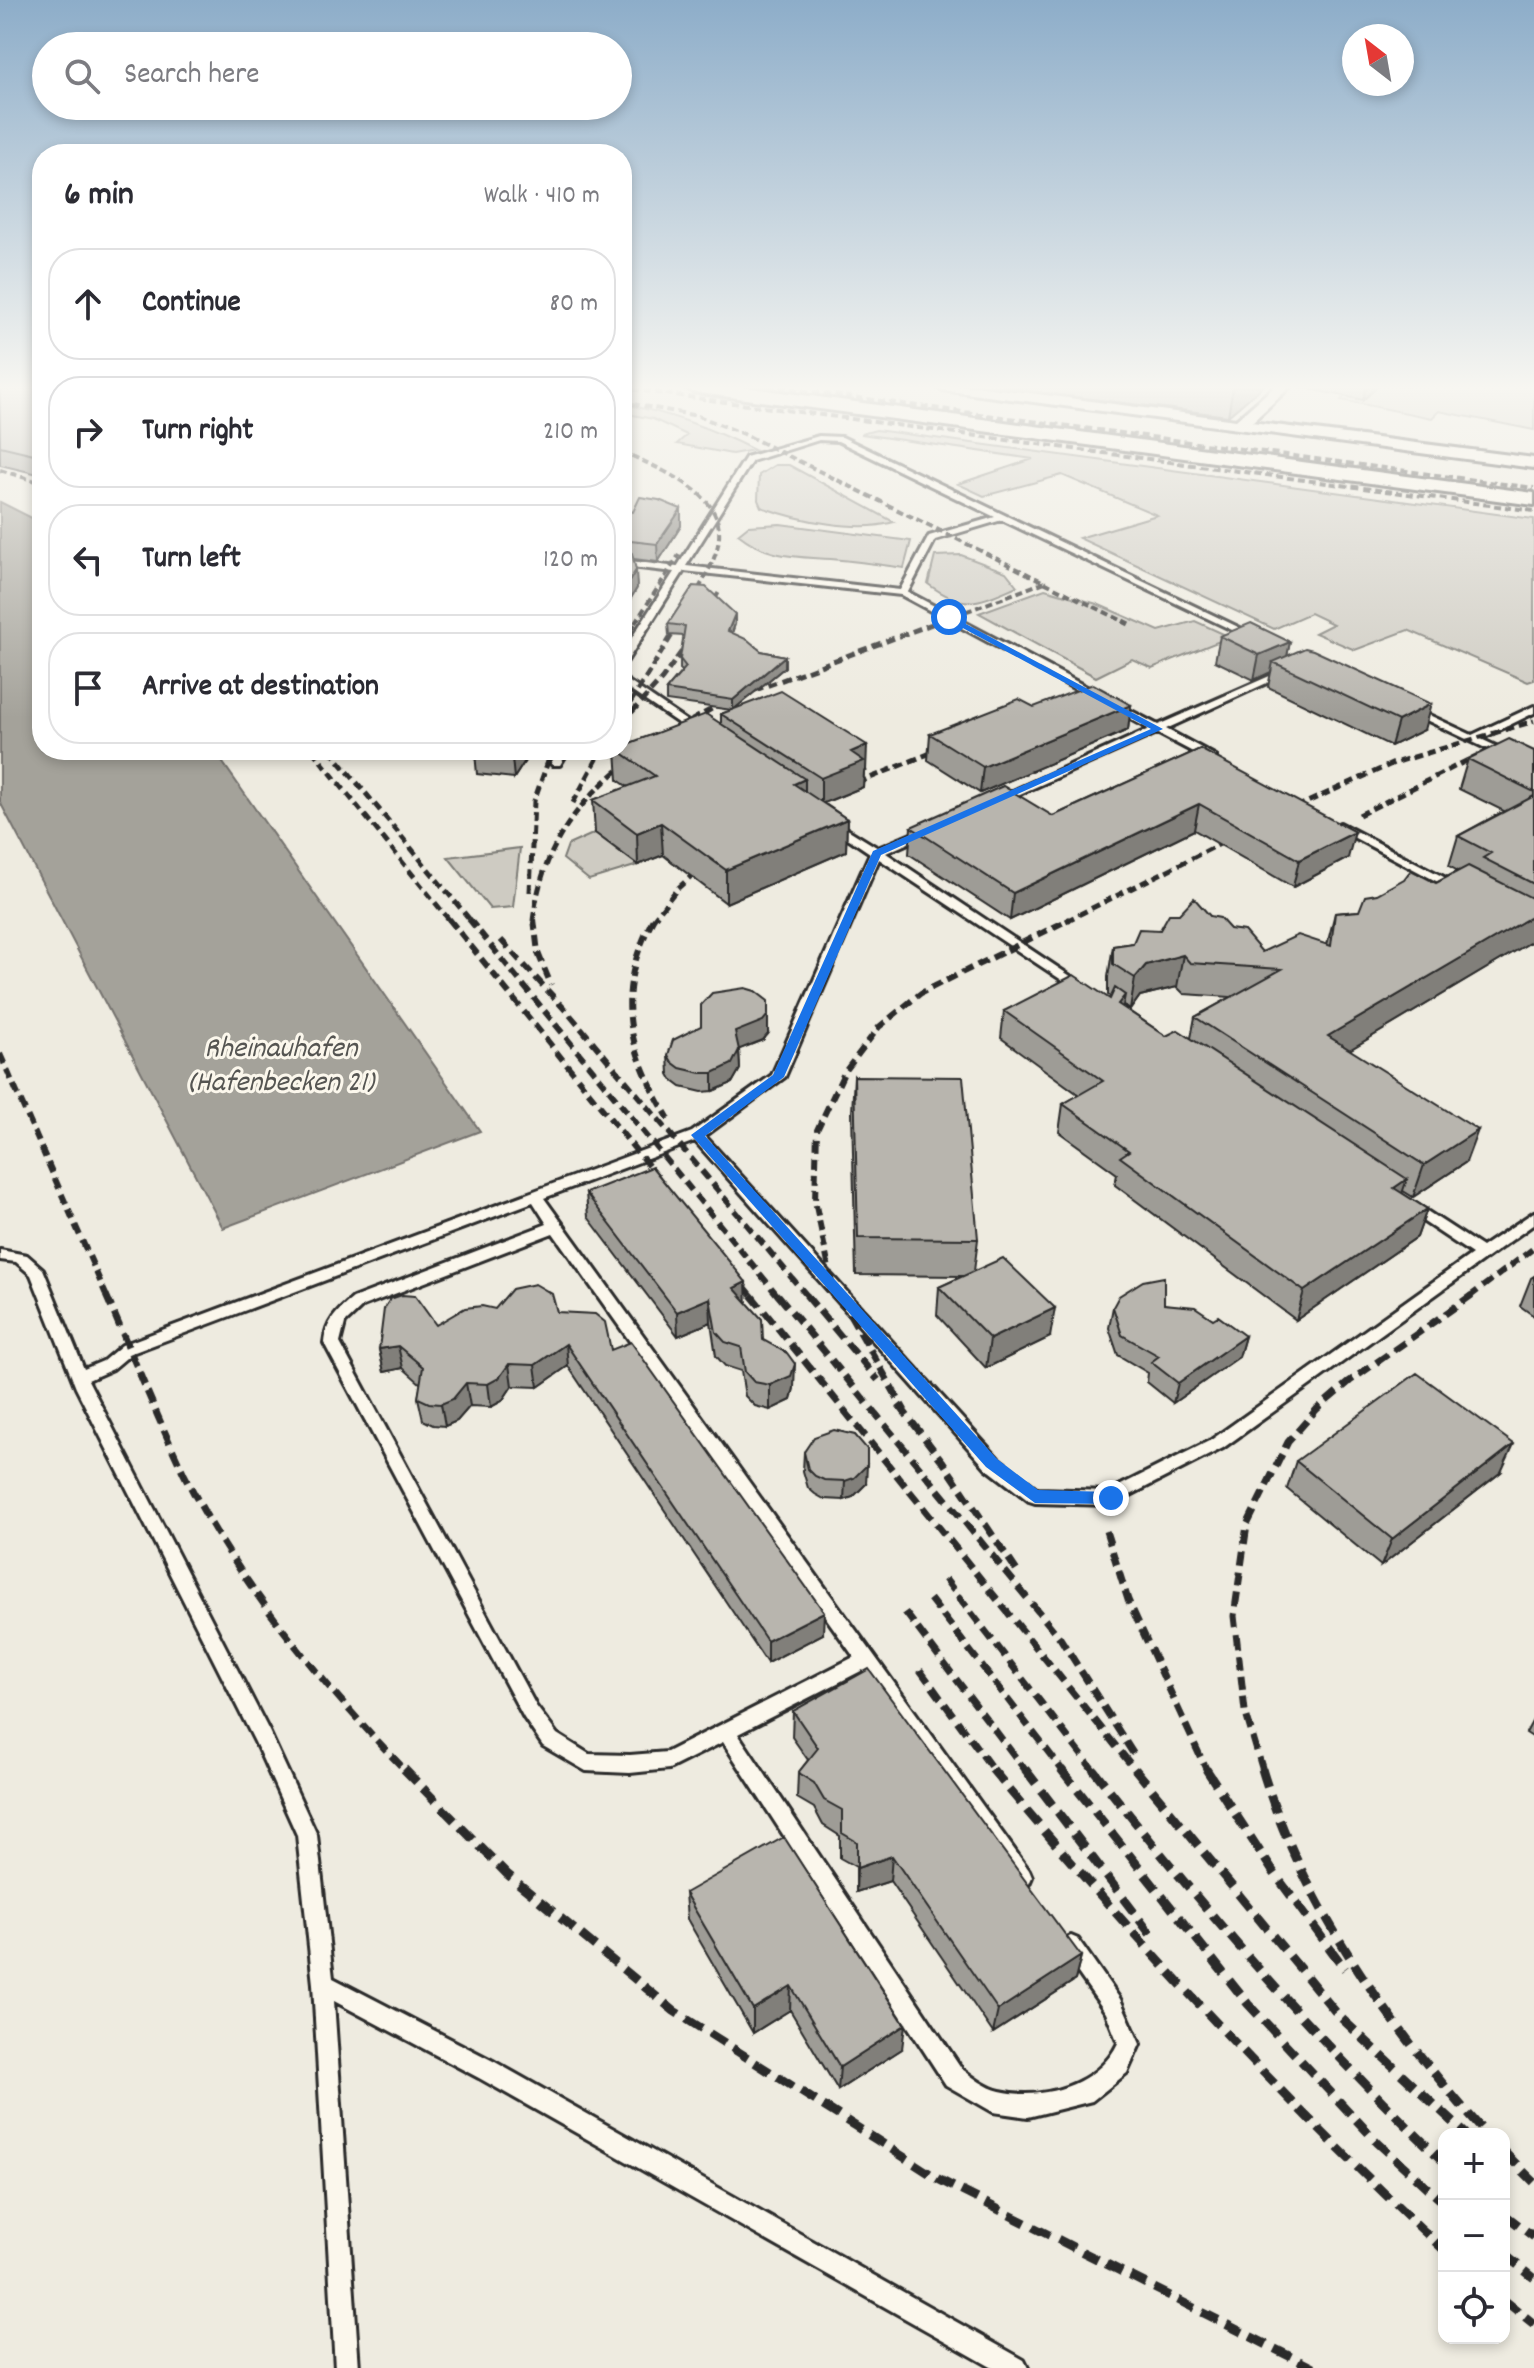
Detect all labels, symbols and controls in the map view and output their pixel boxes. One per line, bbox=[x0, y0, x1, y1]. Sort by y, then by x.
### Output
north arrow bbox=[1342, 24, 1414, 96]
search box bbox=[32, 32, 632, 120]
icon: search bbox=[60, 54, 104, 98]
text: Search here bbox=[124, 55, 260, 98]
text: 6 min bbox=[64, 172, 134, 221]
text: Walk · 410 m bbox=[484, 178, 600, 215]
icon: ahead bbox=[66, 282, 110, 326]
text: Continue bbox=[142, 283, 241, 326]
text: 80 m bbox=[550, 286, 598, 323]
icon: right bbox=[66, 410, 110, 454]
text: Turn right bbox=[142, 411, 253, 454]
text: 210 m bbox=[543, 414, 598, 451]
icon: left bbox=[66, 538, 110, 582]
text: Turn left bbox=[142, 539, 241, 582]
text: 120 m bbox=[543, 542, 598, 579]
route start bbox=[931, 599, 967, 635]
icon: arrive bbox=[66, 666, 110, 710]
text: Arrive at destination bbox=[142, 667, 379, 710]
water label: Rheinauhafen (Hafenbecken 21) bbox=[188, 1029, 376, 1106]
route end bbox=[1093, 1480, 1129, 1516]
map controls bbox=[1438, 2128, 1510, 2344]
button: + bbox=[1438, 2128, 1510, 2200]
button: − bbox=[1438, 2200, 1510, 2272]
button: locate bbox=[1438, 2272, 1510, 2344]

